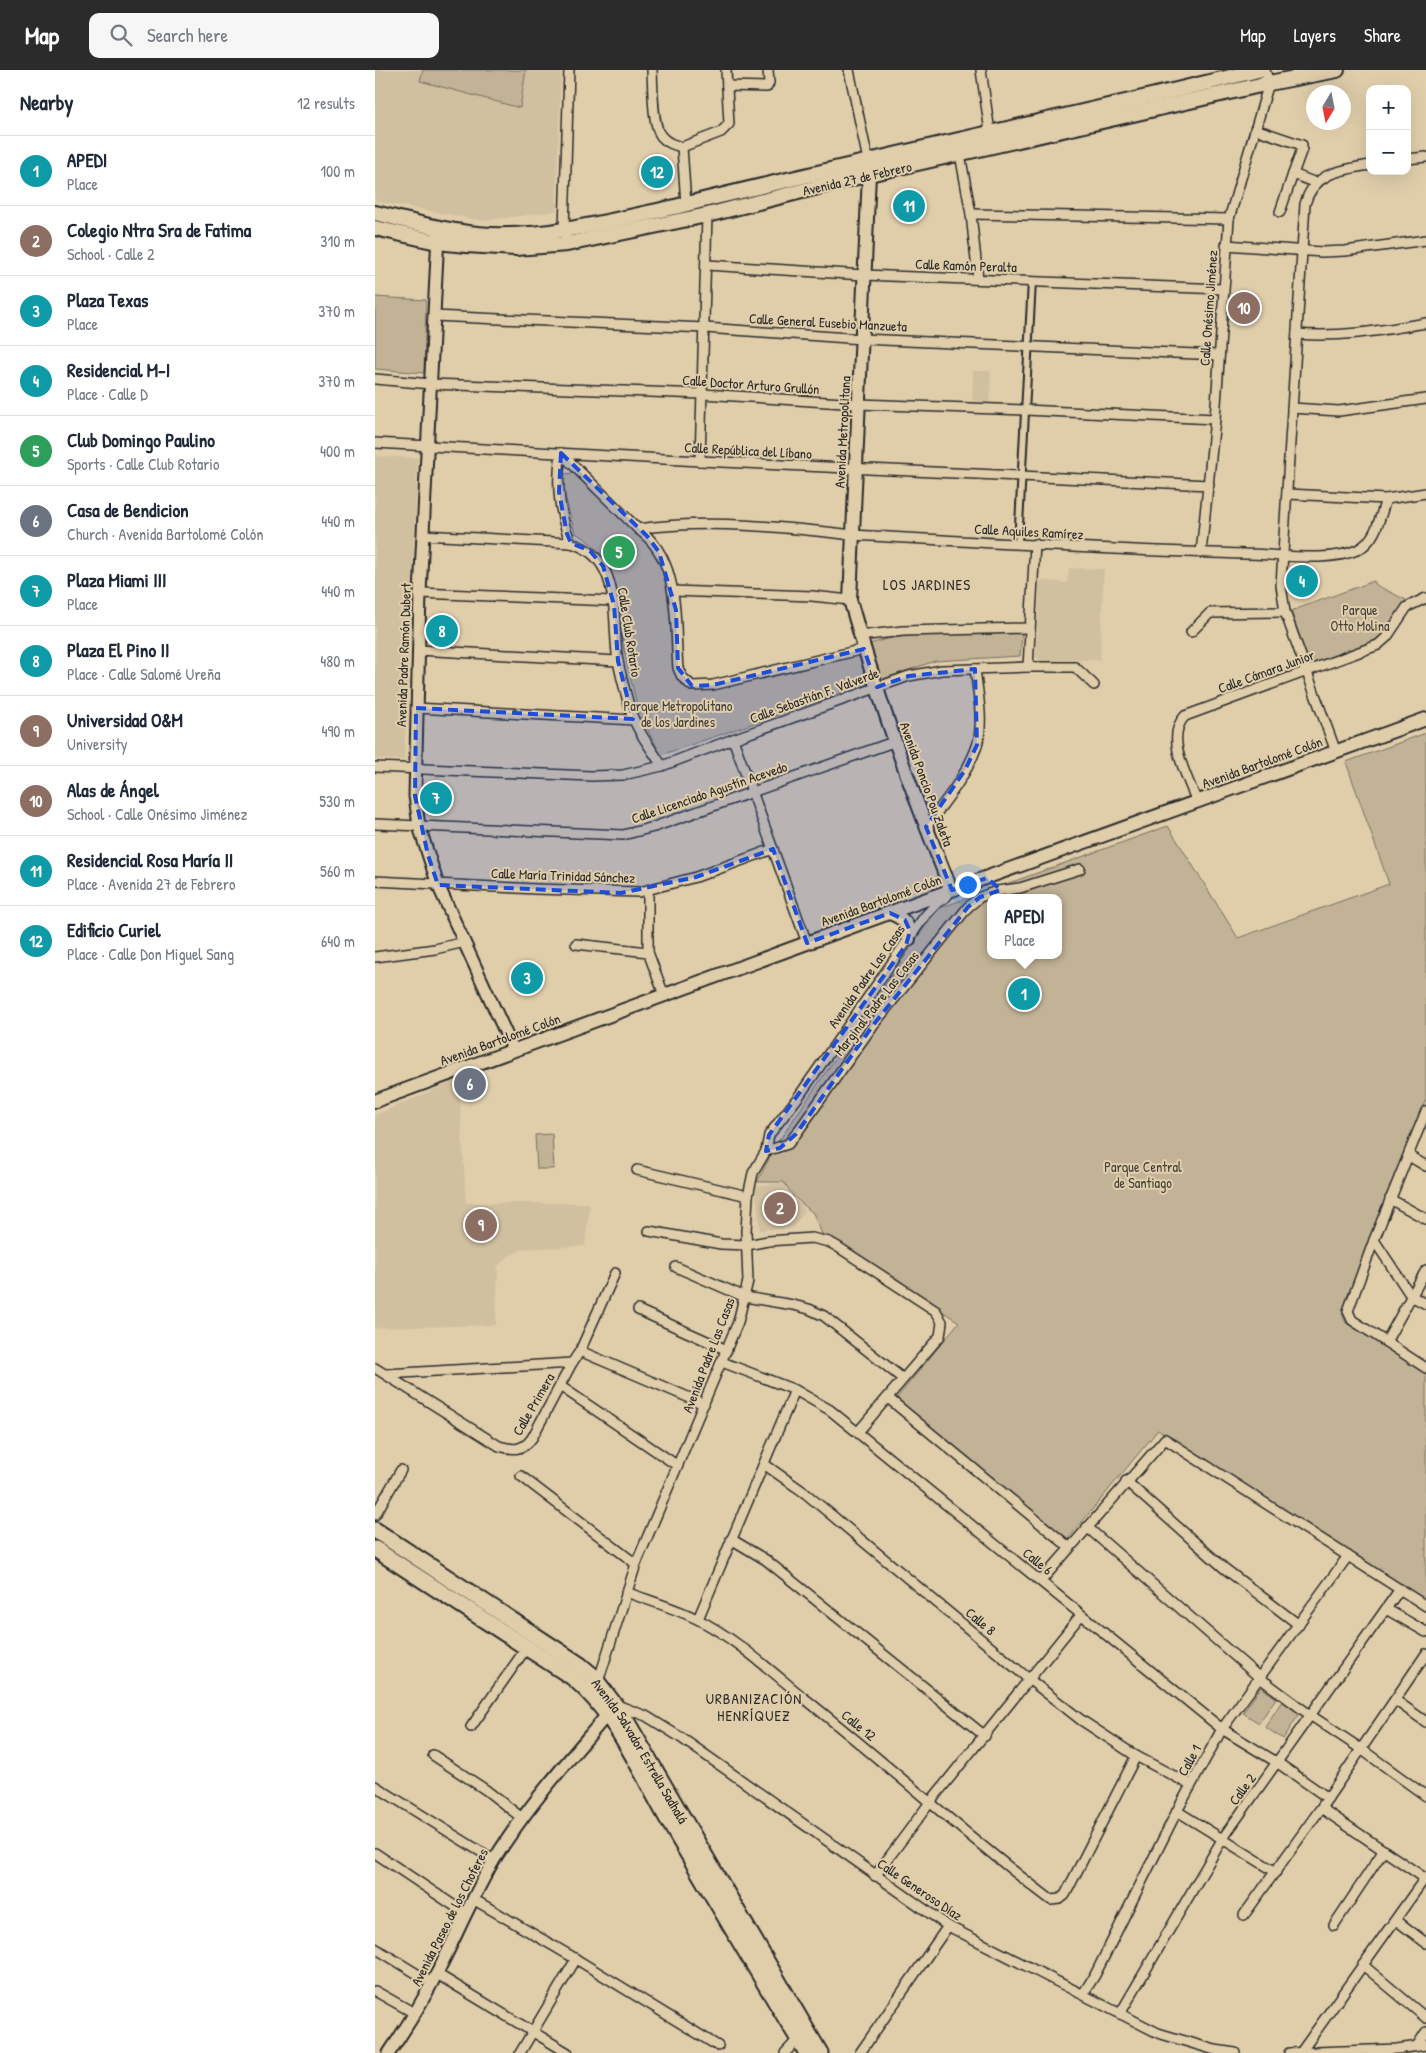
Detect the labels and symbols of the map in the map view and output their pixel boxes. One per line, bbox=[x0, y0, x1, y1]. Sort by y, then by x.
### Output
north arrow bbox=[1306, 85, 1351, 130]
pin: 12 bbox=[641, 153, 673, 191]
street label: Avenida 27 de Febrero bbox=[801, 156, 914, 200]
pin: 11 bbox=[893, 187, 925, 225]
street label: Calle Onésimo Jiménez bbox=[1194, 250, 1222, 366]
street label: Calle Ramón Peralta bbox=[915, 254, 1018, 276]
pin: 10 bbox=[1228, 289, 1260, 327]
street label: Calle General Eusebio Manzueta bbox=[749, 308, 908, 336]
street label: Calle Doctor Arturo Grullón bbox=[682, 370, 820, 398]
street label: Avenida Metropolitana bbox=[830, 375, 855, 488]
street label: Calle República del Líbano bbox=[684, 437, 813, 464]
street label: Calle Aquiles Ramírez bbox=[974, 519, 1084, 544]
pin: 5 bbox=[603, 533, 635, 571]
pin: 4 bbox=[1286, 562, 1318, 600]
district label: LOS JARDINES bbox=[883, 574, 971, 595]
street label: Avenida Padre Ramón Dubert bbox=[391, 583, 415, 727]
street label: Calle Club Rotario bbox=[614, 586, 647, 678]
park label: Parque Otto Molina bbox=[1331, 600, 1390, 635]
pin: 8 bbox=[426, 612, 458, 650]
street label: Calle Cámara Junior bbox=[1215, 645, 1318, 697]
street label: Calle Sebastián F. Valverde bbox=[747, 663, 881, 727]
park label: Parque Metropolitano de los Jardines bbox=[623, 696, 733, 731]
street label: Avenida Poncio Pou Zaleta bbox=[896, 719, 959, 849]
street label: Avenida Bartolomé Colón bbox=[1199, 731, 1325, 793]
street label: Calle Licenciado Agustín Acevedo bbox=[629, 756, 790, 829]
pin: 7 bbox=[420, 779, 452, 817]
street label: Calle María Trinidad Sánchez bbox=[491, 863, 635, 887]
street label: Avenida Bartolomé Colón bbox=[818, 869, 944, 931]
your location bbox=[955, 872, 981, 898]
street label: Avenida Padre Las Casas bbox=[823, 920, 909, 1032]
street label: Marginal Padre Las Casas bbox=[829, 947, 924, 1060]
pin: 3 bbox=[511, 959, 543, 997]
pin: 1 bbox=[1008, 975, 1040, 1013]
street label: Avenida Bartolomé Colón bbox=[437, 1008, 563, 1070]
pin: 6 bbox=[454, 1065, 486, 1103]
park label: Parque Central de Santiago bbox=[1104, 1157, 1182, 1193]
pin: 2 bbox=[764, 1189, 796, 1227]
pin: 9 bbox=[465, 1206, 497, 1244]
street label: Avenida Padre Las Casas bbox=[677, 1295, 739, 1415]
street label: Calle Primera bbox=[507, 1369, 559, 1439]
street label: Calle 6 bbox=[1019, 1543, 1057, 1579]
street label: Calle 8 bbox=[962, 1603, 1000, 1639]
street label: Avenida Salvador Estrella Sadhalá bbox=[588, 1674, 694, 1827]
district label: URBANIZACIÓN HENRÍQUEZ bbox=[706, 1688, 802, 1726]
street label: Calle 12 bbox=[838, 1705, 881, 1745]
street label: Calle 1 bbox=[1173, 1741, 1205, 1779]
street label: Calle 2 bbox=[1224, 1769, 1260, 1809]
street label: Avenida Paseo de los Choferes bbox=[406, 1845, 492, 1989]
street label: Calle Generoso Díaz bbox=[874, 1854, 966, 1924]

